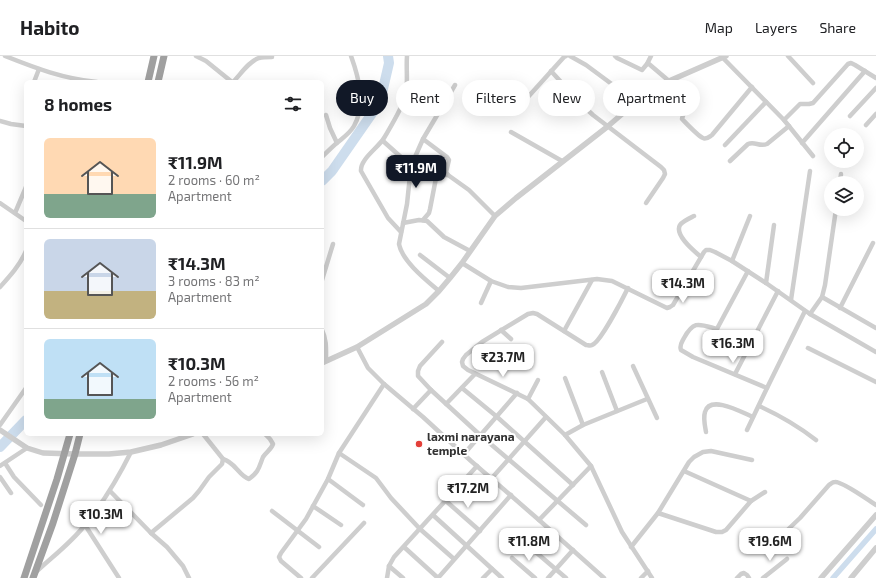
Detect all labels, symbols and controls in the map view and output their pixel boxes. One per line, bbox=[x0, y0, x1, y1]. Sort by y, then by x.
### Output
text: Habito bbox=[20, 16, 80, 39]
text: Map bbox=[705, 19, 733, 36]
text: Layers bbox=[755, 19, 797, 36]
text: Share bbox=[819, 19, 856, 36]
chip: Buy bbox=[336, 80, 388, 116]
chip: Rent bbox=[396, 80, 454, 116]
chip: Filters bbox=[462, 80, 530, 116]
chip: New bbox=[538, 80, 595, 116]
chip: Apartment bbox=[603, 80, 700, 116]
icon: filters bbox=[282, 93, 304, 115]
text: 8 homes bbox=[44, 94, 112, 114]
map controls bbox=[824, 128, 864, 216]
button: locate bbox=[824, 128, 864, 168]
text: ₹11.9M bbox=[168, 152, 222, 172]
icon: home bbox=[76, 154, 124, 202]
pin: ₹11.9M bbox=[383, 155, 449, 189]
text: ₹11.9M bbox=[395, 160, 437, 176]
text: 2 rooms · 60 m² bbox=[168, 172, 260, 188]
button: layers bbox=[824, 176, 864, 216]
text: Apartment bbox=[168, 188, 232, 204]
text: ₹14.3M bbox=[168, 253, 226, 273]
icon: home bbox=[76, 255, 124, 303]
pin: ₹14.3M bbox=[650, 270, 716, 304]
text: 3 rooms · 83 m² bbox=[168, 273, 260, 289]
text: ₹14.3M bbox=[661, 275, 705, 291]
text: Apartment bbox=[168, 289, 232, 305]
pin: ₹16.3M bbox=[700, 330, 766, 364]
text: ₹16.3M bbox=[711, 335, 755, 351]
pin: ₹23.7M bbox=[470, 344, 536, 378]
text: ₹23.7M bbox=[481, 349, 525, 365]
text: ₹10.3M bbox=[168, 353, 225, 373]
icon: home bbox=[76, 355, 124, 403]
text: 2 rooms · 56 m² bbox=[168, 373, 259, 389]
text: Apartment bbox=[168, 389, 232, 405]
place label: laxmi narayana temple bbox=[427, 429, 515, 457]
marker: laxmi narayana temple bbox=[414, 439, 424, 449]
pin: ₹17.2M bbox=[435, 475, 501, 509]
text: ₹17.2M bbox=[447, 480, 489, 496]
pin: ₹10.3M bbox=[68, 501, 134, 535]
text: ₹10.3M bbox=[79, 506, 123, 522]
pin: ₹11.8M bbox=[496, 528, 562, 562]
pin: ₹19.6M bbox=[737, 528, 803, 562]
text: ₹11.8M bbox=[508, 533, 550, 549]
text: ₹19.6M bbox=[748, 533, 792, 549]

